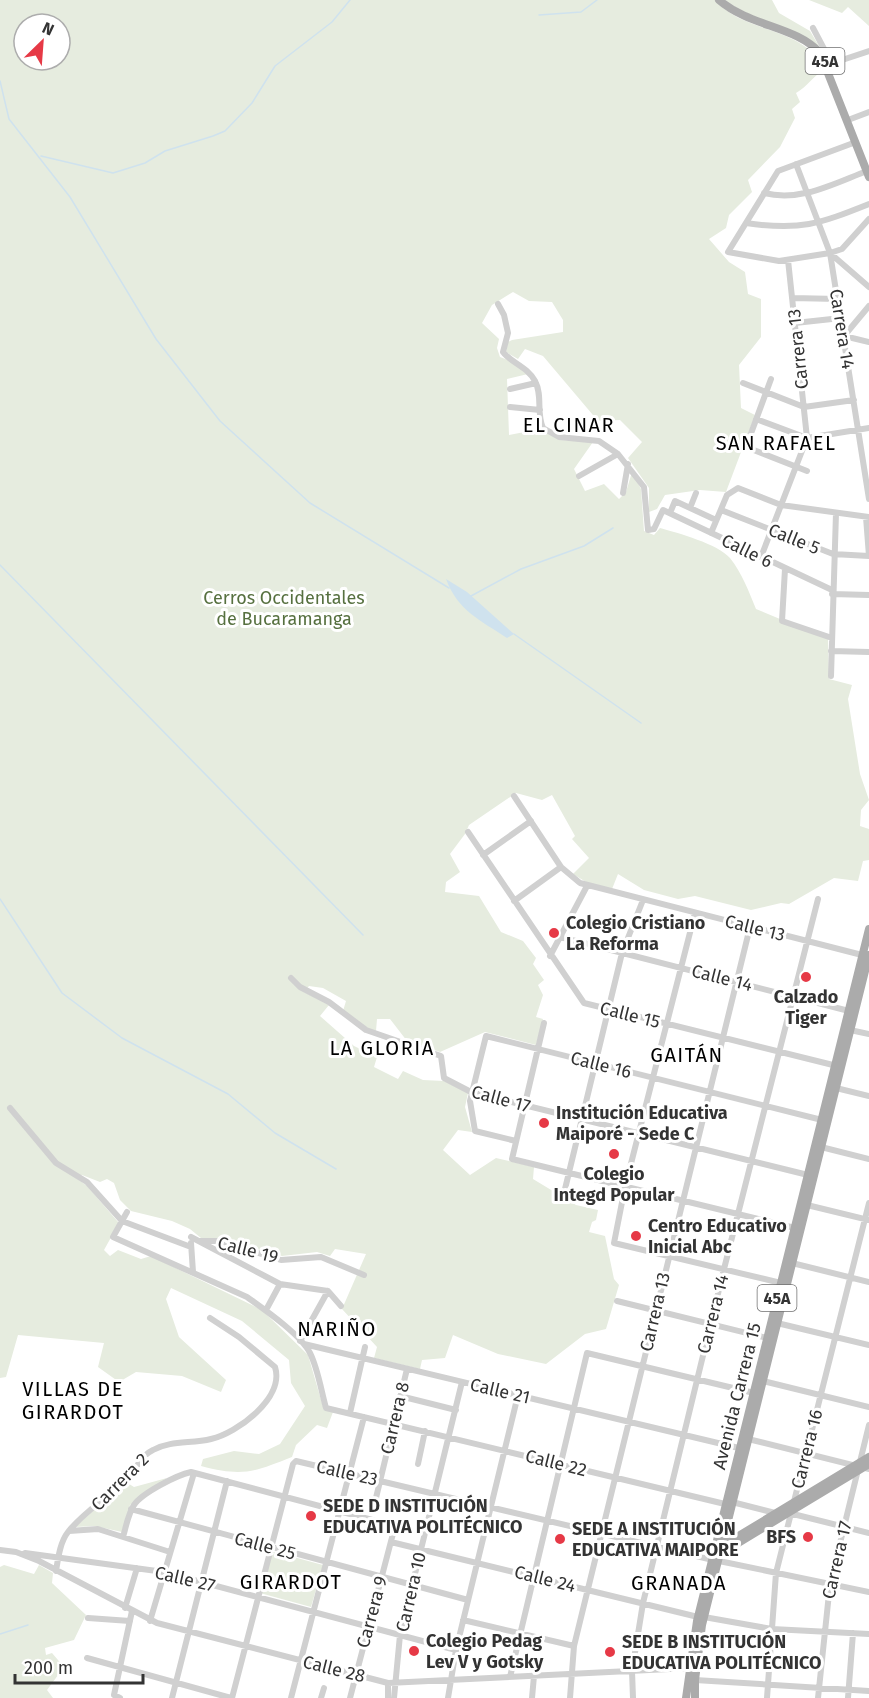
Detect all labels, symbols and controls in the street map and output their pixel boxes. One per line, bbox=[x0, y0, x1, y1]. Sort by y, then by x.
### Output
north arrow bbox=[12, 12, 72, 72]
text: N bbox=[39, 18, 57, 40]
road number: 45A bbox=[806, 48, 844, 74]
street label: Carrera 14 bbox=[825, 287, 859, 371]
street label: Carrera 13 bbox=[783, 308, 813, 390]
district label: EL CINAR bbox=[523, 413, 615, 437]
district label: SAN RAFAEL bbox=[716, 431, 836, 455]
street label: Calle 5 bbox=[765, 519, 823, 559]
street label: Calle 6 bbox=[718, 529, 776, 573]
park label: Cerros Occidentales de Bucaramanga bbox=[203, 587, 365, 630]
street label: Calle 13 bbox=[723, 910, 787, 946]
place label: Colegio Cristiano La Reforma bbox=[566, 912, 705, 955]
marker: Colegio Cristiano La Reforma bbox=[547, 926, 561, 940]
street label: Calle 14 bbox=[689, 960, 755, 996]
marker: Calzado Tiger bbox=[799, 970, 813, 984]
place label: Calzado Tiger bbox=[774, 986, 838, 1029]
street label: Calle 15 bbox=[598, 997, 662, 1033]
district label: LA GLORIA bbox=[329, 1036, 435, 1060]
district label: GAITÁN bbox=[650, 1043, 724, 1067]
street label: Calle 16 bbox=[568, 1047, 634, 1083]
street label: Calle 17 bbox=[469, 1081, 533, 1117]
place label: Institución Educativa Maiporé - Sede C bbox=[556, 1102, 728, 1145]
marker: Institución Educativa Maiporé - Sede C bbox=[537, 1116, 551, 1130]
marker: Colegio Integd Popular bbox=[607, 1147, 621, 1161]
place label: Colegio Integd Popular bbox=[554, 1163, 675, 1206]
place label: Centro Educativo Inicial Abc bbox=[648, 1215, 787, 1258]
marker: Centro Educativo Inicial Abc bbox=[629, 1229, 643, 1243]
street label: Calle 19 bbox=[215, 1232, 281, 1268]
street label: Carrera 13 bbox=[635, 1270, 675, 1354]
street label: Carrera 14 bbox=[693, 1272, 734, 1356]
road number: 45A bbox=[758, 1285, 796, 1311]
district label: NARIÑO bbox=[297, 1317, 377, 1341]
street label: Avenida Carrera 15 bbox=[708, 1320, 766, 1472]
street label: Calle 21 bbox=[468, 1373, 532, 1409]
district label: VILLAS DE GIRARDOT bbox=[22, 1377, 124, 1424]
street label: Carrera 8 bbox=[376, 1380, 414, 1456]
street label: Carrera 16 bbox=[787, 1407, 827, 1491]
street label: Calle 22 bbox=[523, 1445, 589, 1481]
street label: Carrera 2 bbox=[87, 1448, 154, 1515]
street label: Calle 23 bbox=[314, 1455, 380, 1491]
place label: SEDE D INSTITUCIÓN EDUCATIVA POLITÉCNICO bbox=[323, 1494, 522, 1538]
marker: SEDE D INSTITUCIÓN EDUCATIVA POLITÉCNICO bbox=[304, 1509, 318, 1523]
place label: SEDE A INSTITUCIÓN EDUCATIVA MAIPORE bbox=[572, 1517, 739, 1561]
street label: Carrera 17 bbox=[817, 1519, 857, 1601]
place label: BFS bbox=[766, 1526, 796, 1548]
street label: Calle 25 bbox=[232, 1527, 298, 1565]
marker: BFS bbox=[801, 1530, 815, 1544]
marker: SEDE A INSTITUCIÓN EDUCATIVA MAIPORE bbox=[553, 1532, 567, 1546]
street label: Carrera 10 bbox=[391, 1550, 431, 1634]
street label: Calle 27 bbox=[153, 1561, 217, 1597]
street label: Calle 24 bbox=[512, 1561, 578, 1597]
district label: GIRARDOT bbox=[240, 1570, 342, 1594]
district label: GRANADA bbox=[631, 1571, 727, 1595]
street label: Carrera 9 bbox=[352, 1574, 392, 1650]
place label: Colegio Pedag Lev V y Gotsky bbox=[426, 1630, 544, 1673]
place label: SEDE B INSTITUCIÓN EDUCATIVA POLITÉCNICO bbox=[622, 1630, 821, 1674]
marker: Colegio Pedag Lev V y Gotsky bbox=[407, 1644, 421, 1658]
marker: SEDE B INSTITUCIÓN EDUCATIVA POLITÉCNICO bbox=[603, 1645, 617, 1659]
scale bar bbox=[15, 1647, 142, 1685]
street label: Calle 28 bbox=[301, 1651, 367, 1687]
text: 200 m bbox=[24, 1657, 73, 1679]

